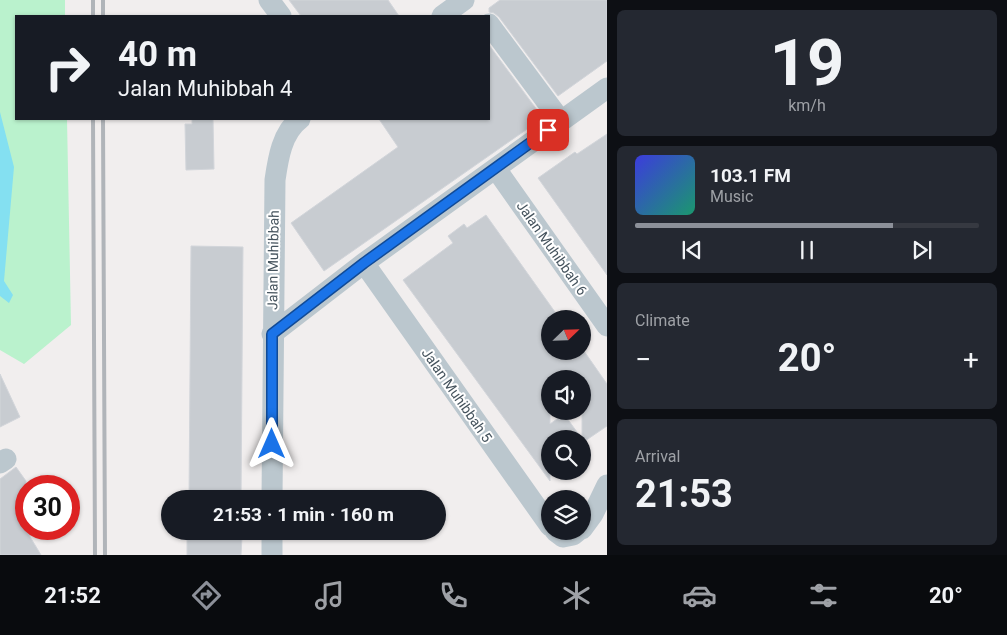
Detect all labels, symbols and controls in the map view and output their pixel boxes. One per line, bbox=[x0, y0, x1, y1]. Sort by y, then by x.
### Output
text: 19 bbox=[770, 25, 844, 101]
text: 40 m bbox=[118, 34, 197, 75]
icon: right bbox=[35, 35, 100, 100]
text: Jalan Muhibbah 4 bbox=[118, 76, 292, 101]
text: km/h bbox=[788, 96, 826, 115]
pin bbox=[527, 109, 569, 151]
icon: arrive bbox=[534, 116, 562, 144]
text: 103.1 FM bbox=[710, 164, 791, 187]
text: Music bbox=[710, 187, 753, 206]
street label: Jalan Muhibbah 6 bbox=[514, 198, 590, 298]
street label: Jalan Muhibbah bbox=[264, 210, 282, 310]
icon: previous bbox=[678, 236, 706, 264]
icon: pause bbox=[793, 236, 821, 264]
icon: next bbox=[908, 236, 936, 264]
north arrow bbox=[541, 310, 591, 360]
map controls bbox=[541, 310, 591, 540]
text: Climate bbox=[635, 311, 690, 330]
text: 20° bbox=[778, 336, 836, 380]
text: − bbox=[635, 343, 651, 376]
text: + bbox=[963, 343, 979, 376]
street label: Jalan Muhibbah 5 bbox=[419, 345, 495, 445]
button: sound bbox=[541, 370, 591, 420]
position arrow bbox=[245, 417, 297, 469]
button: search bbox=[541, 430, 591, 480]
text: Arrival bbox=[635, 447, 680, 466]
text: 21:53 bbox=[635, 472, 733, 516]
speed limit sign: 30 bbox=[15, 475, 80, 540]
button: layers bbox=[541, 490, 591, 540]
text: 21:53 · 1 min · 160 m bbox=[213, 503, 394, 526]
icon: directions bbox=[189, 578, 224, 613]
icon: music bbox=[312, 578, 347, 613]
icon: phone bbox=[436, 578, 471, 613]
icon: climate bbox=[559, 578, 594, 613]
icon: car bbox=[682, 578, 717, 613]
icon: filters bbox=[806, 578, 841, 613]
text: 21:52 bbox=[44, 583, 101, 608]
text: 20° bbox=[929, 583, 963, 608]

